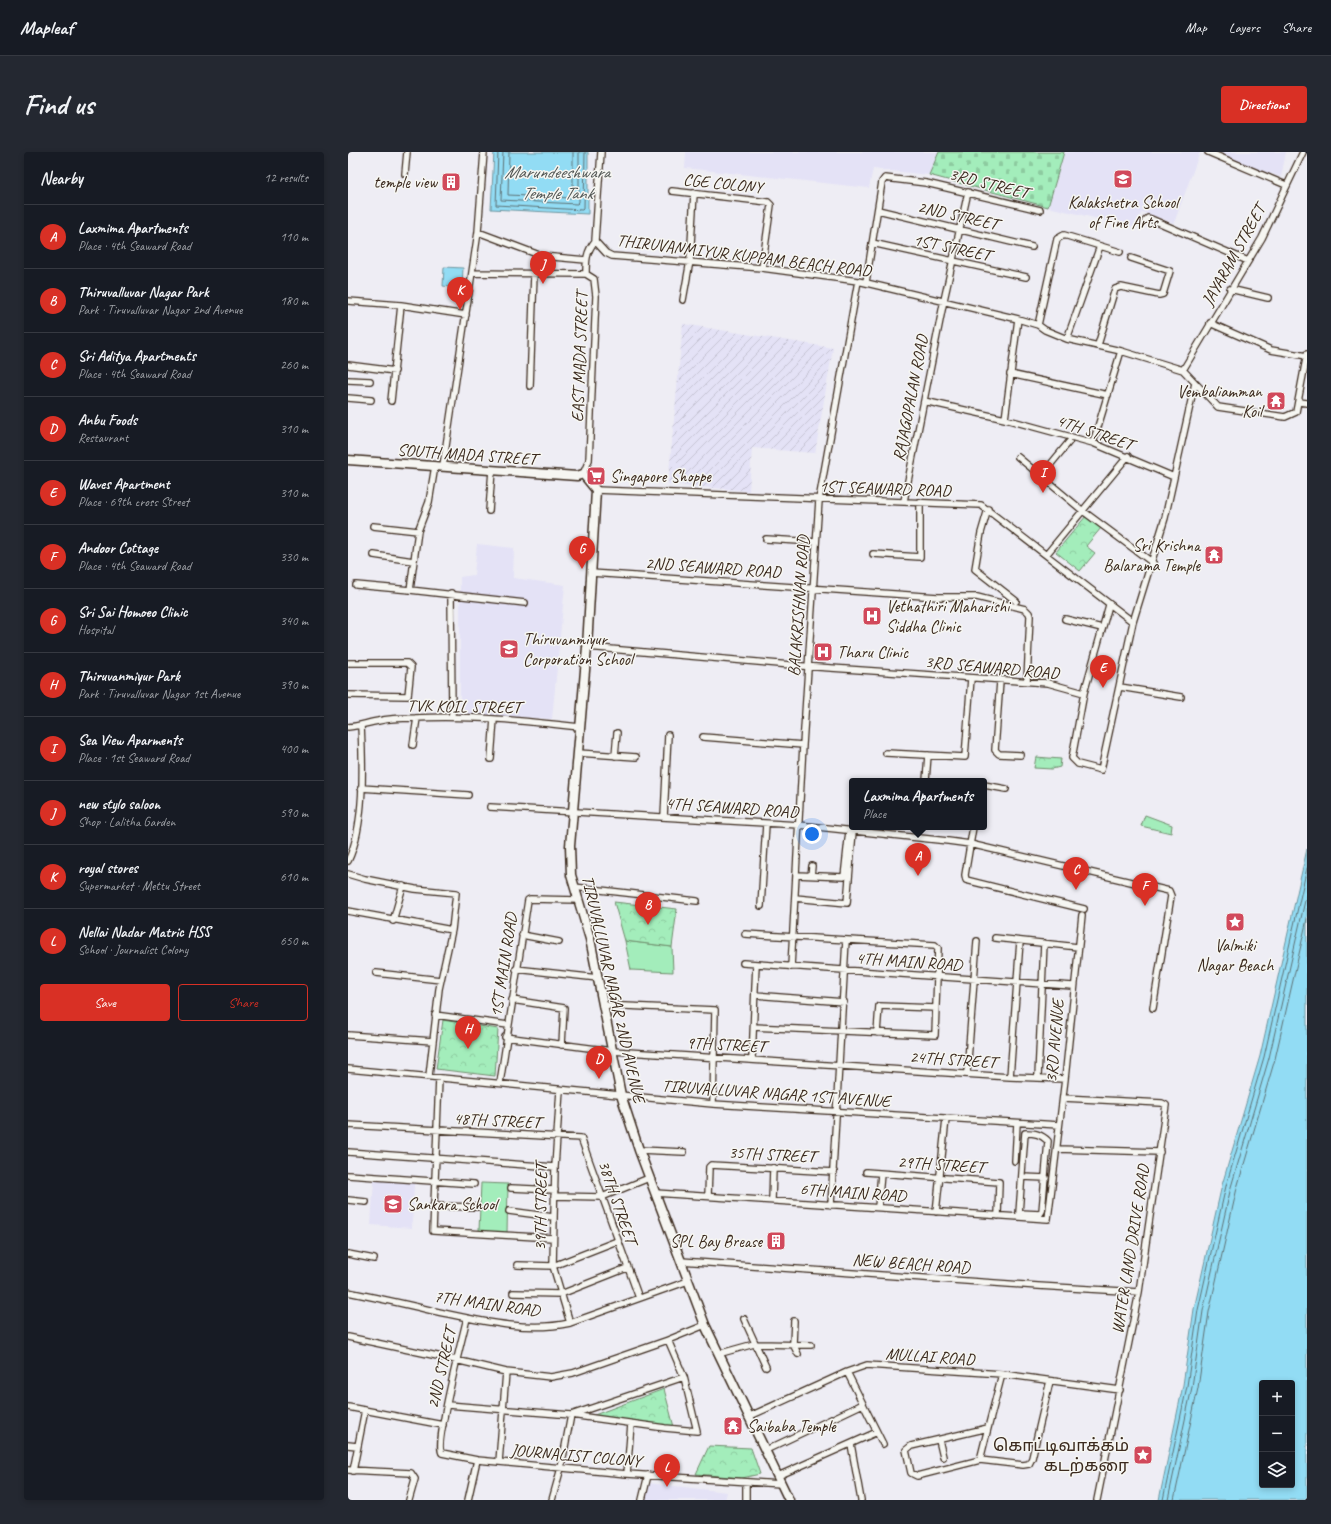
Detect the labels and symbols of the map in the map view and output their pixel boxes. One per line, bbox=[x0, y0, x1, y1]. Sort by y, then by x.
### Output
water label: Marundeeshwara Temple Tank bbox=[504, 161, 612, 204]
street label: 3RD STREET bbox=[947, 163, 1035, 204]
school or university icon: Kalakshetra School of Fine Arts bbox=[1112, 168, 1134, 190]
street label: CGE COLONY bbox=[682, 169, 766, 198]
building icon: temple view bbox=[440, 171, 462, 193]
place label: temple view bbox=[373, 172, 438, 193]
place label: Kalakshetra School of Fine Arts bbox=[1068, 192, 1181, 233]
street label: 2ND STREET bbox=[916, 196, 1004, 236]
street label: JAYARAM STREET bbox=[1197, 197, 1272, 310]
street label: THIRUVANMIYUR KUPPAM BEACH ROAD bbox=[616, 229, 873, 282]
street label: 1ST STREET bbox=[911, 229, 996, 267]
pin: J bbox=[530, 251, 556, 284]
pin: K bbox=[447, 277, 473, 310]
street label: EAST MADA STREET bbox=[567, 287, 592, 422]
street label: RAJAGOPALAN ROAD bbox=[888, 332, 933, 463]
place label: Vembaliamman Koil bbox=[1177, 381, 1265, 422]
temple icon: Vembaliamman Koil bbox=[1265, 390, 1287, 412]
street label: 4TH STREET bbox=[1054, 410, 1140, 457]
street label: SOUTH MADA STREET bbox=[397, 439, 542, 470]
pin: I bbox=[1030, 460, 1056, 493]
supermarket icon: Singapore Shoppe bbox=[585, 465, 607, 487]
place label: Singapore Shoppe bbox=[610, 466, 712, 487]
street label: 1ST SEAWARD ROAD bbox=[819, 476, 952, 501]
street label: BALAKRISHNAN ROAD bbox=[783, 533, 814, 677]
place label: Sri Krishna Balarama Temple bbox=[1103, 535, 1202, 576]
pin: G bbox=[569, 536, 595, 569]
temple icon: Sri Krishna Balarama Temple bbox=[1203, 544, 1225, 566]
street label: 2ND SEAWARD ROAD bbox=[645, 552, 783, 583]
place label: Vethathiri Maharishi Siddha Clinic bbox=[886, 596, 1011, 637]
hospital icon: Vethathiri Maharishi Siddha Clinic bbox=[861, 605, 883, 627]
place label: Thiruvanmiyur Corporation School bbox=[523, 629, 636, 670]
school or university icon: Thiruvanmiyur Corporation School bbox=[498, 638, 520, 660]
hospital icon: Tharu Clinic bbox=[812, 641, 834, 663]
place label: Tharu Clinic bbox=[837, 642, 909, 663]
street label: 3RD SEAWARD ROAD bbox=[924, 651, 1061, 684]
pin: E bbox=[1090, 655, 1116, 688]
street label: TVK KOIL STREET bbox=[407, 695, 525, 718]
street label: 4TH SEAWARD ROAD bbox=[665, 792, 800, 823]
your location bbox=[802, 824, 822, 844]
pin: A bbox=[905, 843, 931, 876]
pin: C bbox=[1063, 857, 1089, 890]
pin: F bbox=[1132, 873, 1158, 906]
street label: TIRUVALLUVAR NAGAR 2ND AVENUE bbox=[578, 874, 650, 1104]
pin: B bbox=[635, 892, 661, 925]
street label: 1ST MAIN ROAD bbox=[485, 909, 522, 1019]
place icon: Valmiki Nagar Beach bbox=[1224, 911, 1246, 933]
place label: Valmiki Nagar Beach bbox=[1197, 935, 1274, 976]
street label: 4TH MAIN ROAD bbox=[855, 947, 965, 976]
street label: 3RD AVENUE bbox=[1040, 997, 1069, 1084]
pin: H bbox=[455, 1016, 481, 1049]
street label: 9TH STREET bbox=[686, 1032, 770, 1057]
pin: D bbox=[586, 1046, 612, 1079]
street label: 24TH STREET bbox=[909, 1046, 1001, 1073]
street label: TIRUVALLUVAR NAGAR 1ST AVENUE bbox=[661, 1075, 893, 1112]
street label: 48TH STREET bbox=[453, 1108, 545, 1133]
street label: 35TH STREET bbox=[728, 1142, 820, 1167]
street label: 29TH STREET bbox=[897, 1151, 989, 1178]
street label: 38TH STREET bbox=[593, 1158, 643, 1251]
street label: 39TH STREET bbox=[529, 1159, 552, 1251]
street label: WATER LAND DRIVE ROAD bbox=[1107, 1162, 1154, 1335]
street label: 6TH MAIN ROAD bbox=[799, 1178, 909, 1207]
school or university icon: Sankara School bbox=[382, 1193, 404, 1215]
place label: Sankara School bbox=[407, 1194, 500, 1215]
building icon: SPL Bay Brease bbox=[765, 1230, 787, 1252]
place label: SPL Bay Brease bbox=[670, 1231, 763, 1252]
street label: NEW BEACH ROAD bbox=[852, 1249, 972, 1278]
street label: 7TH MAIN ROAD bbox=[433, 1286, 543, 1322]
street label: 2ND STREET bbox=[422, 1322, 462, 1410]
street label: MULLAI ROAD bbox=[885, 1343, 976, 1370]
temple icon: Saibaba Temple bbox=[722, 1415, 744, 1437]
place label: Saibaba Temple bbox=[747, 1416, 837, 1437]
place label: கொட்டிவாக்கம் கடற்கரை bbox=[993, 1435, 1129, 1477]
street label: JOURNALIST COLONY bbox=[509, 1439, 645, 1472]
place icon: கொட்டிவாக்கம் கடற்கரை bbox=[1132, 1444, 1154, 1466]
pin: L bbox=[654, 1454, 680, 1487]

